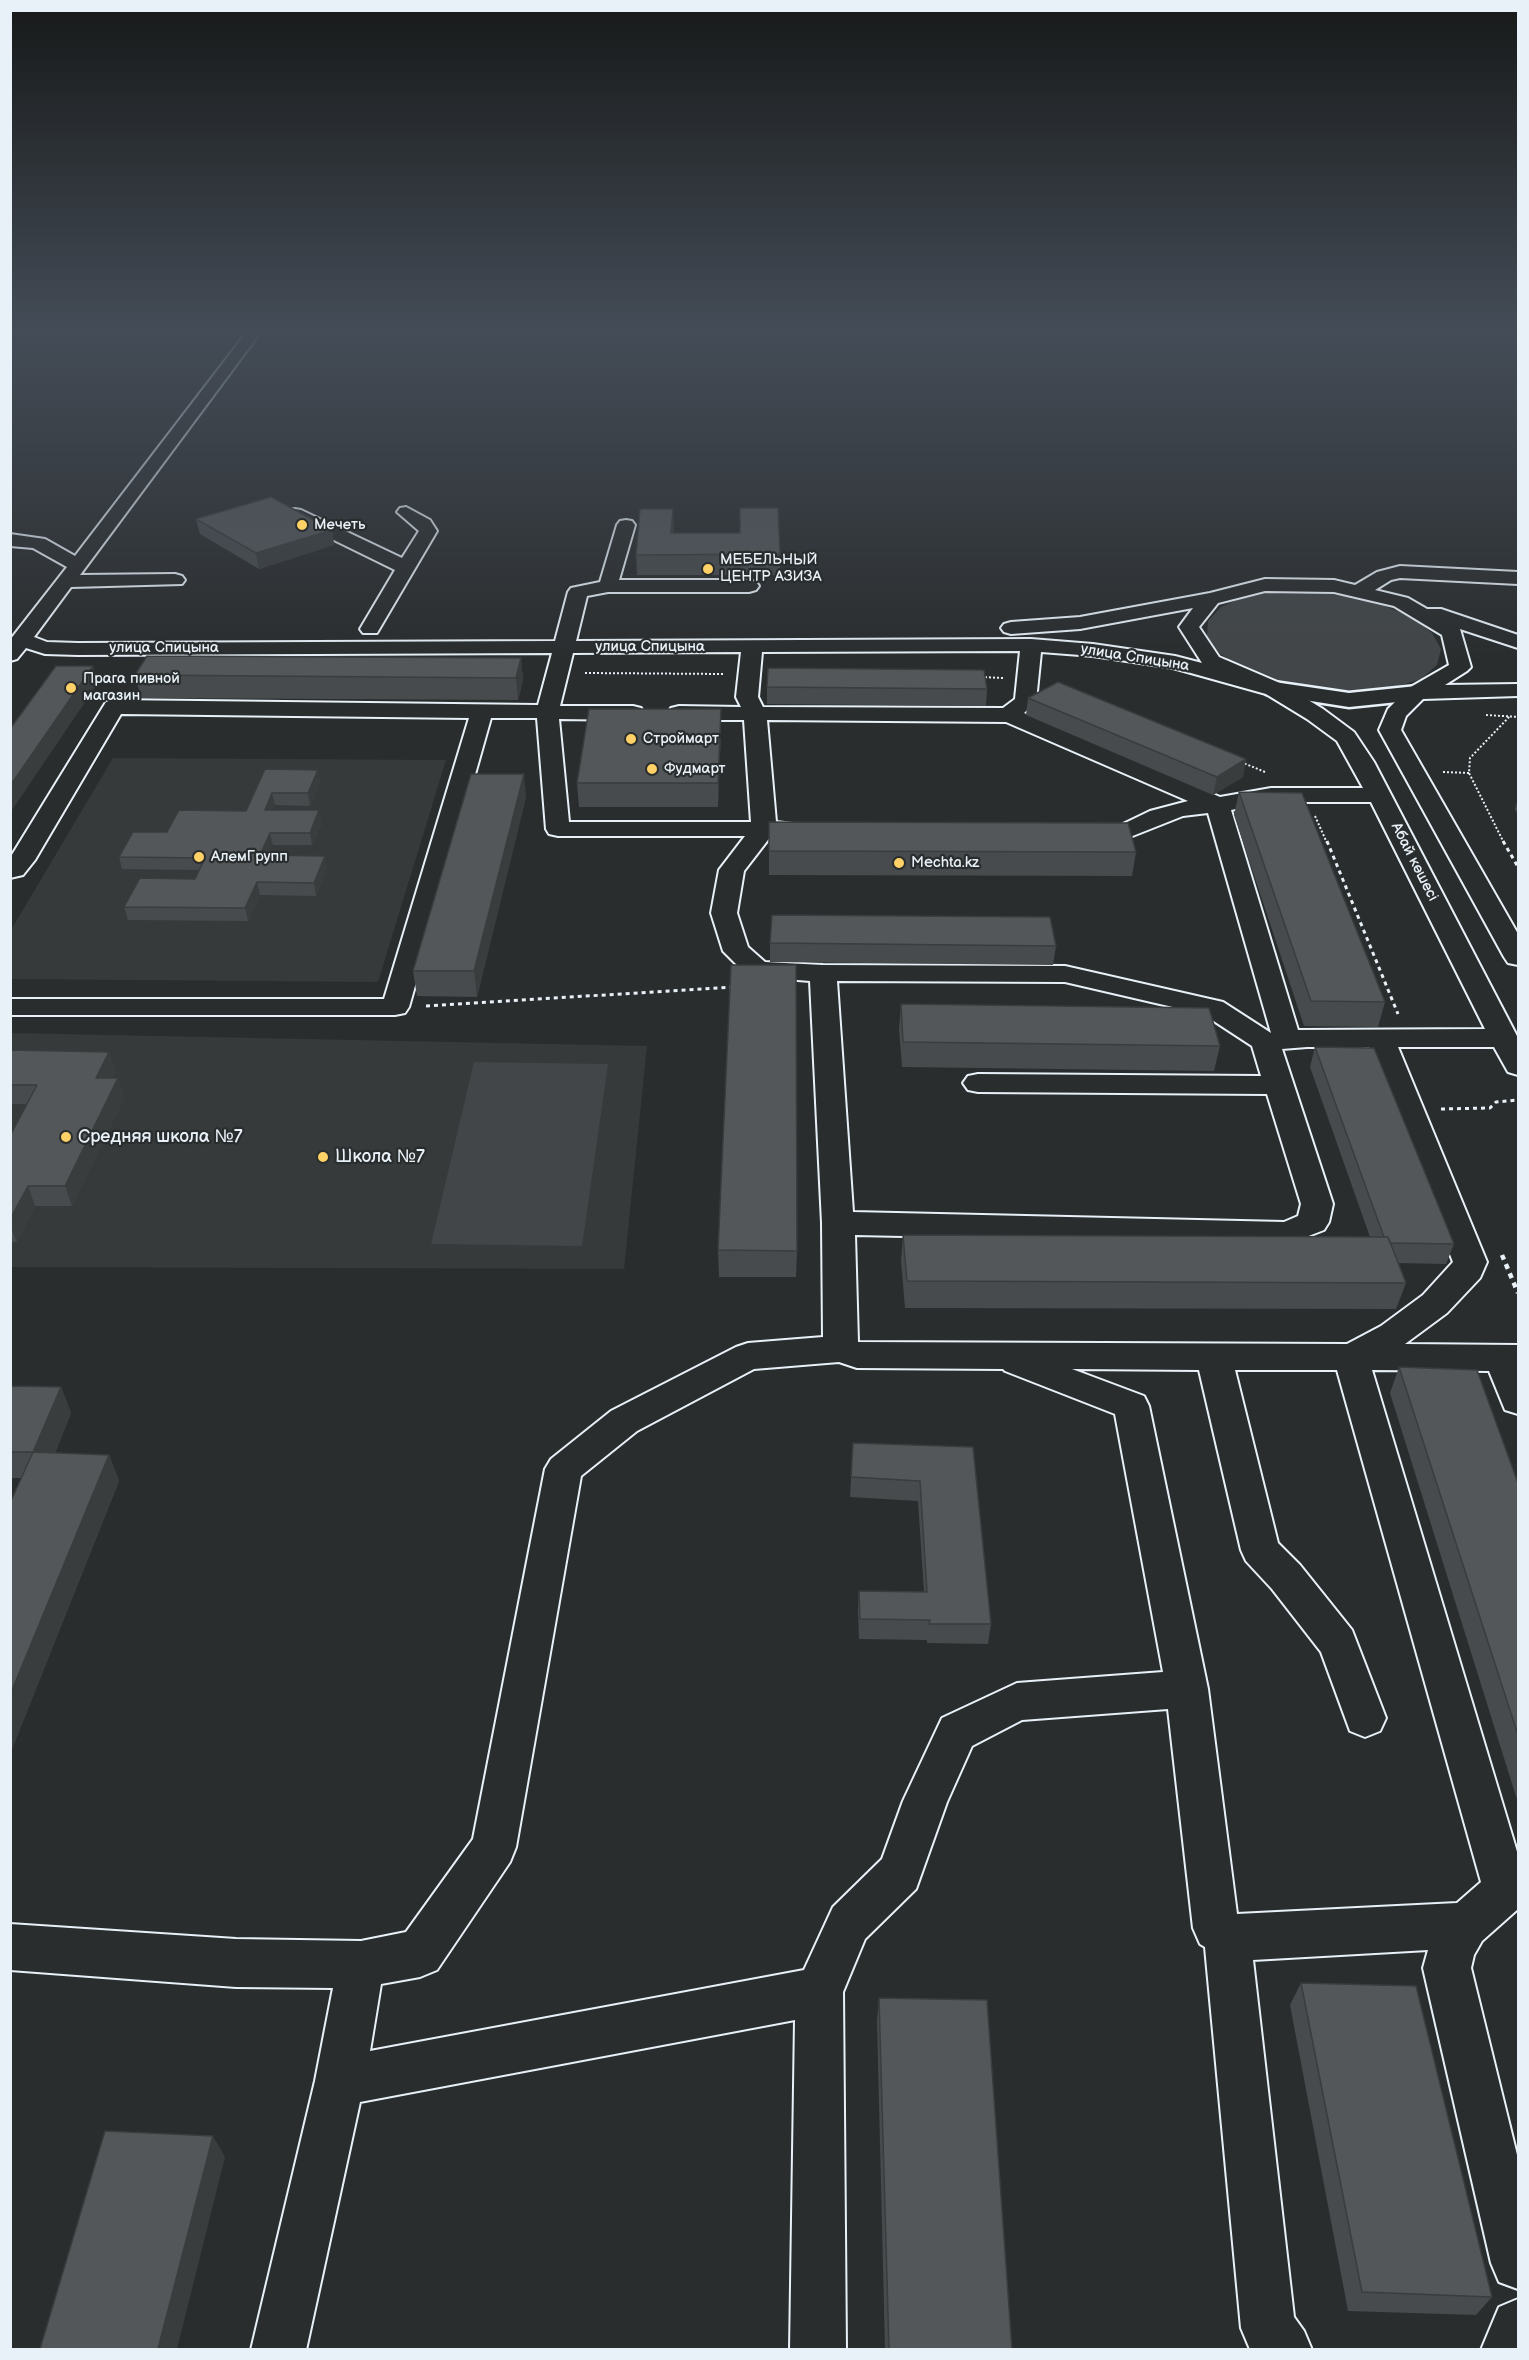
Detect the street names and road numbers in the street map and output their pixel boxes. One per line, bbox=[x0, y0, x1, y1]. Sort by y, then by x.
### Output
street label: улица Спицына bbox=[595, 638, 705, 656]
street label: улица Спицына bbox=[109, 639, 219, 657]
street label: улица Спицына bbox=[1079, 641, 1191, 675]
street label: Абай көшесі bbox=[1387, 820, 1441, 904]

